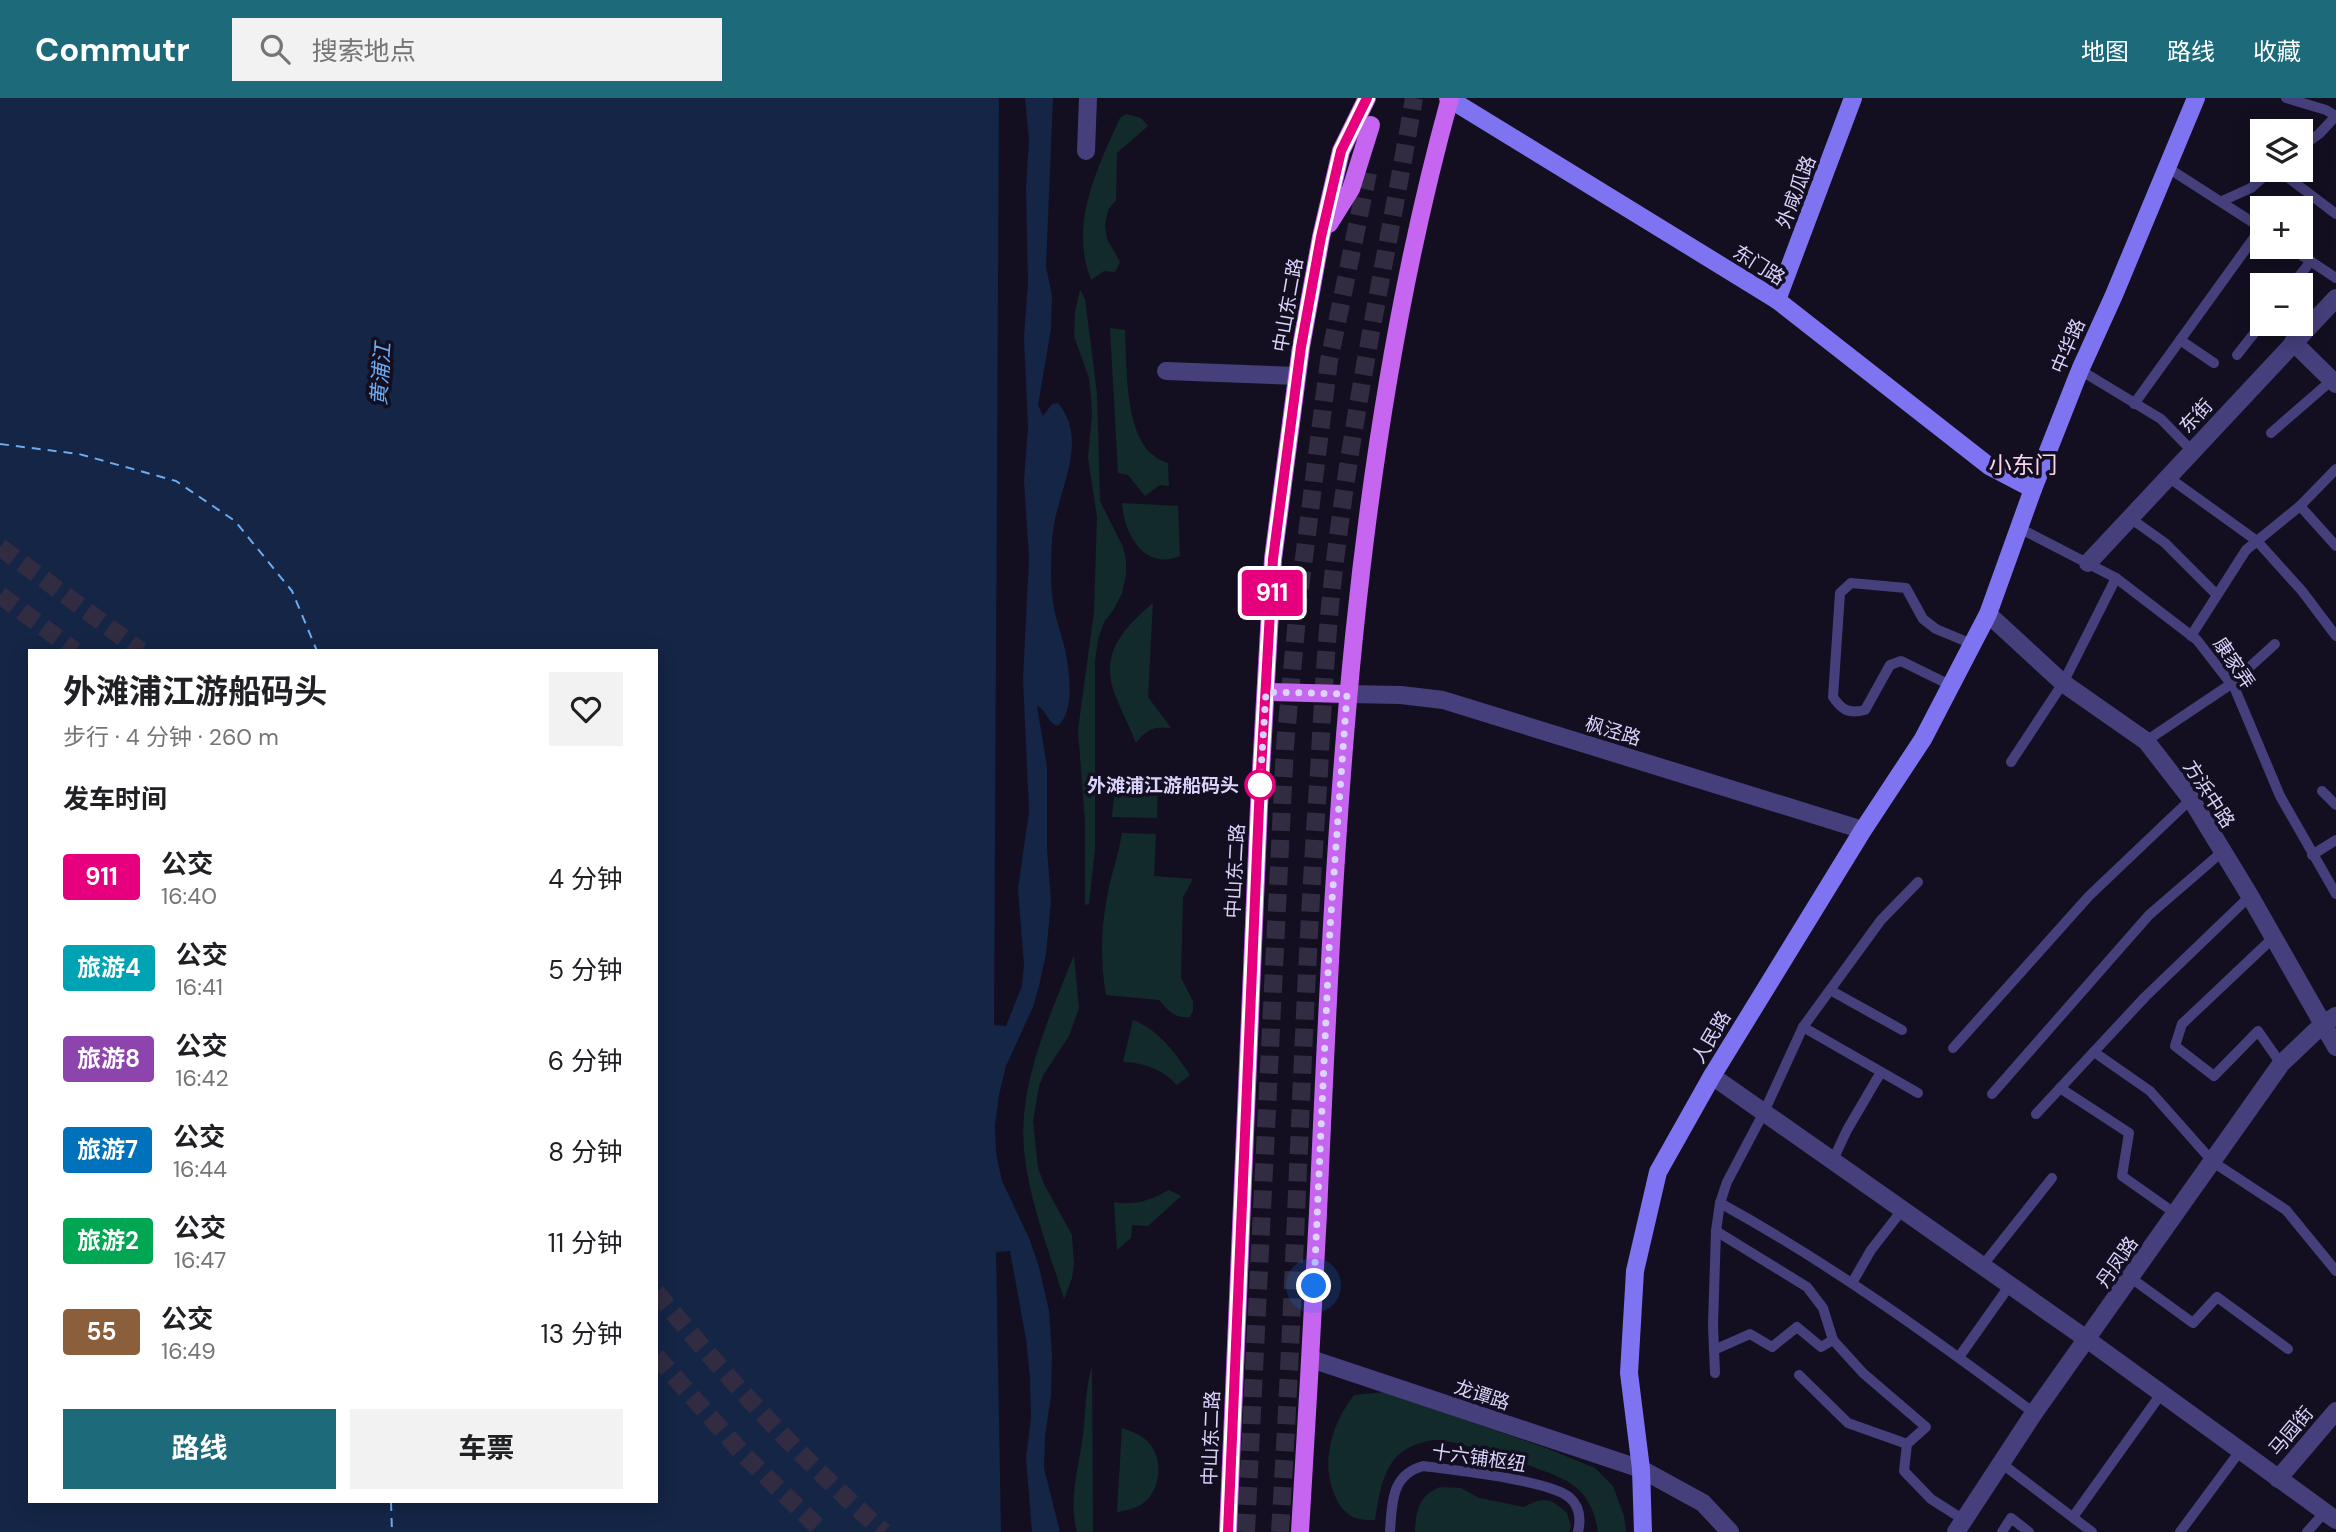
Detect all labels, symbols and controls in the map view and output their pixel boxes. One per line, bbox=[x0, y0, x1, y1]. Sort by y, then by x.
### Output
search box bbox=[232, 18, 722, 81]
text: Commutr bbox=[35, 28, 190, 71]
icon: search bbox=[256, 30, 294, 68]
text: 搜索地点 bbox=[312, 34, 416, 68]
text: 地图 bbox=[2081, 36, 2129, 67]
text: 路线 bbox=[2167, 36, 2215, 67]
text: 收藏 bbox=[2253, 36, 2301, 67]
map controls bbox=[2250, 119, 2313, 336]
button: layers bbox=[2250, 119, 2313, 182]
street label: 外咸瓜路 bbox=[1771, 152, 1821, 232]
button: + bbox=[2250, 196, 2313, 259]
street label: 东门路 bbox=[1728, 239, 1790, 291]
street label: 中山东二路 bbox=[1267, 256, 1309, 354]
button: − bbox=[2250, 273, 2313, 336]
street label: 中华路 bbox=[2045, 315, 2091, 377]
water label: 黄浦江 bbox=[365, 340, 397, 406]
street label: 东街 bbox=[2174, 394, 2218, 438]
district label: 小东门 bbox=[1989, 450, 2058, 480]
line badge: 911 bbox=[1232, 570, 1312, 616]
text: 911 bbox=[1256, 577, 1288, 608]
street label: 康家弄 bbox=[2208, 632, 2260, 694]
text: 外滩浦江游船码头 bbox=[63, 670, 327, 713]
button: heart bbox=[549, 672, 623, 746]
street label: 枫泾路 bbox=[1582, 711, 1644, 751]
text: 步行 · 4 分钟 · 260 m bbox=[63, 722, 279, 752]
street label: 方浜中路 bbox=[2178, 755, 2240, 833]
marker: 外滩浦江游船码头 bbox=[1245, 770, 1275, 800]
place label: 外滩浦江游船码头 bbox=[1087, 773, 1239, 798]
text: 发车时间 bbox=[63, 782, 167, 816]
street label: 中山东二路 bbox=[1220, 823, 1250, 919]
text: 公交 bbox=[161, 847, 213, 881]
text: 911 bbox=[85, 861, 118, 892]
text: 4 分钟 bbox=[548, 862, 623, 896]
text: 16:40 bbox=[161, 881, 217, 911]
text: 公交 bbox=[176, 938, 228, 972]
text: 旅游4 bbox=[77, 952, 141, 983]
text: 5 分钟 bbox=[548, 953, 623, 987]
text: 16:41 bbox=[176, 972, 223, 1002]
street label: 人民路 bbox=[1686, 1006, 1736, 1068]
text: 公交 bbox=[175, 1029, 227, 1063]
text: 旅游8 bbox=[77, 1043, 140, 1074]
text: 6 分钟 bbox=[548, 1044, 623, 1078]
text: 16:42 bbox=[175, 1063, 229, 1093]
text: 公交 bbox=[173, 1120, 225, 1154]
text: 旅游7 bbox=[77, 1134, 138, 1165]
text: 8 分钟 bbox=[548, 1135, 623, 1169]
text: 16:44 bbox=[173, 1154, 227, 1184]
text: 公交 bbox=[174, 1211, 226, 1245]
text: 旅游2 bbox=[77, 1225, 139, 1256]
text: 11 分钟 bbox=[548, 1226, 623, 1260]
street label: 丹凤路 bbox=[2090, 1231, 2144, 1293]
text: 16:47 bbox=[174, 1245, 226, 1275]
your location bbox=[1296, 1268, 1331, 1303]
text: 公交 bbox=[161, 1302, 213, 1336]
text: 55 bbox=[87, 1316, 116, 1347]
text: 13 分钟 bbox=[541, 1317, 623, 1351]
text: 16:49 bbox=[161, 1336, 216, 1366]
street label: 龙谭路 bbox=[1451, 1374, 1513, 1416]
street label: 中山东二路 bbox=[1197, 1390, 1225, 1486]
street label: 马园街 bbox=[2263, 1401, 2319, 1461]
button: 路线 bbox=[63, 1409, 336, 1489]
button: 车票 bbox=[350, 1409, 623, 1489]
street label: 十六铺枢纽 bbox=[1430, 1439, 1528, 1477]

